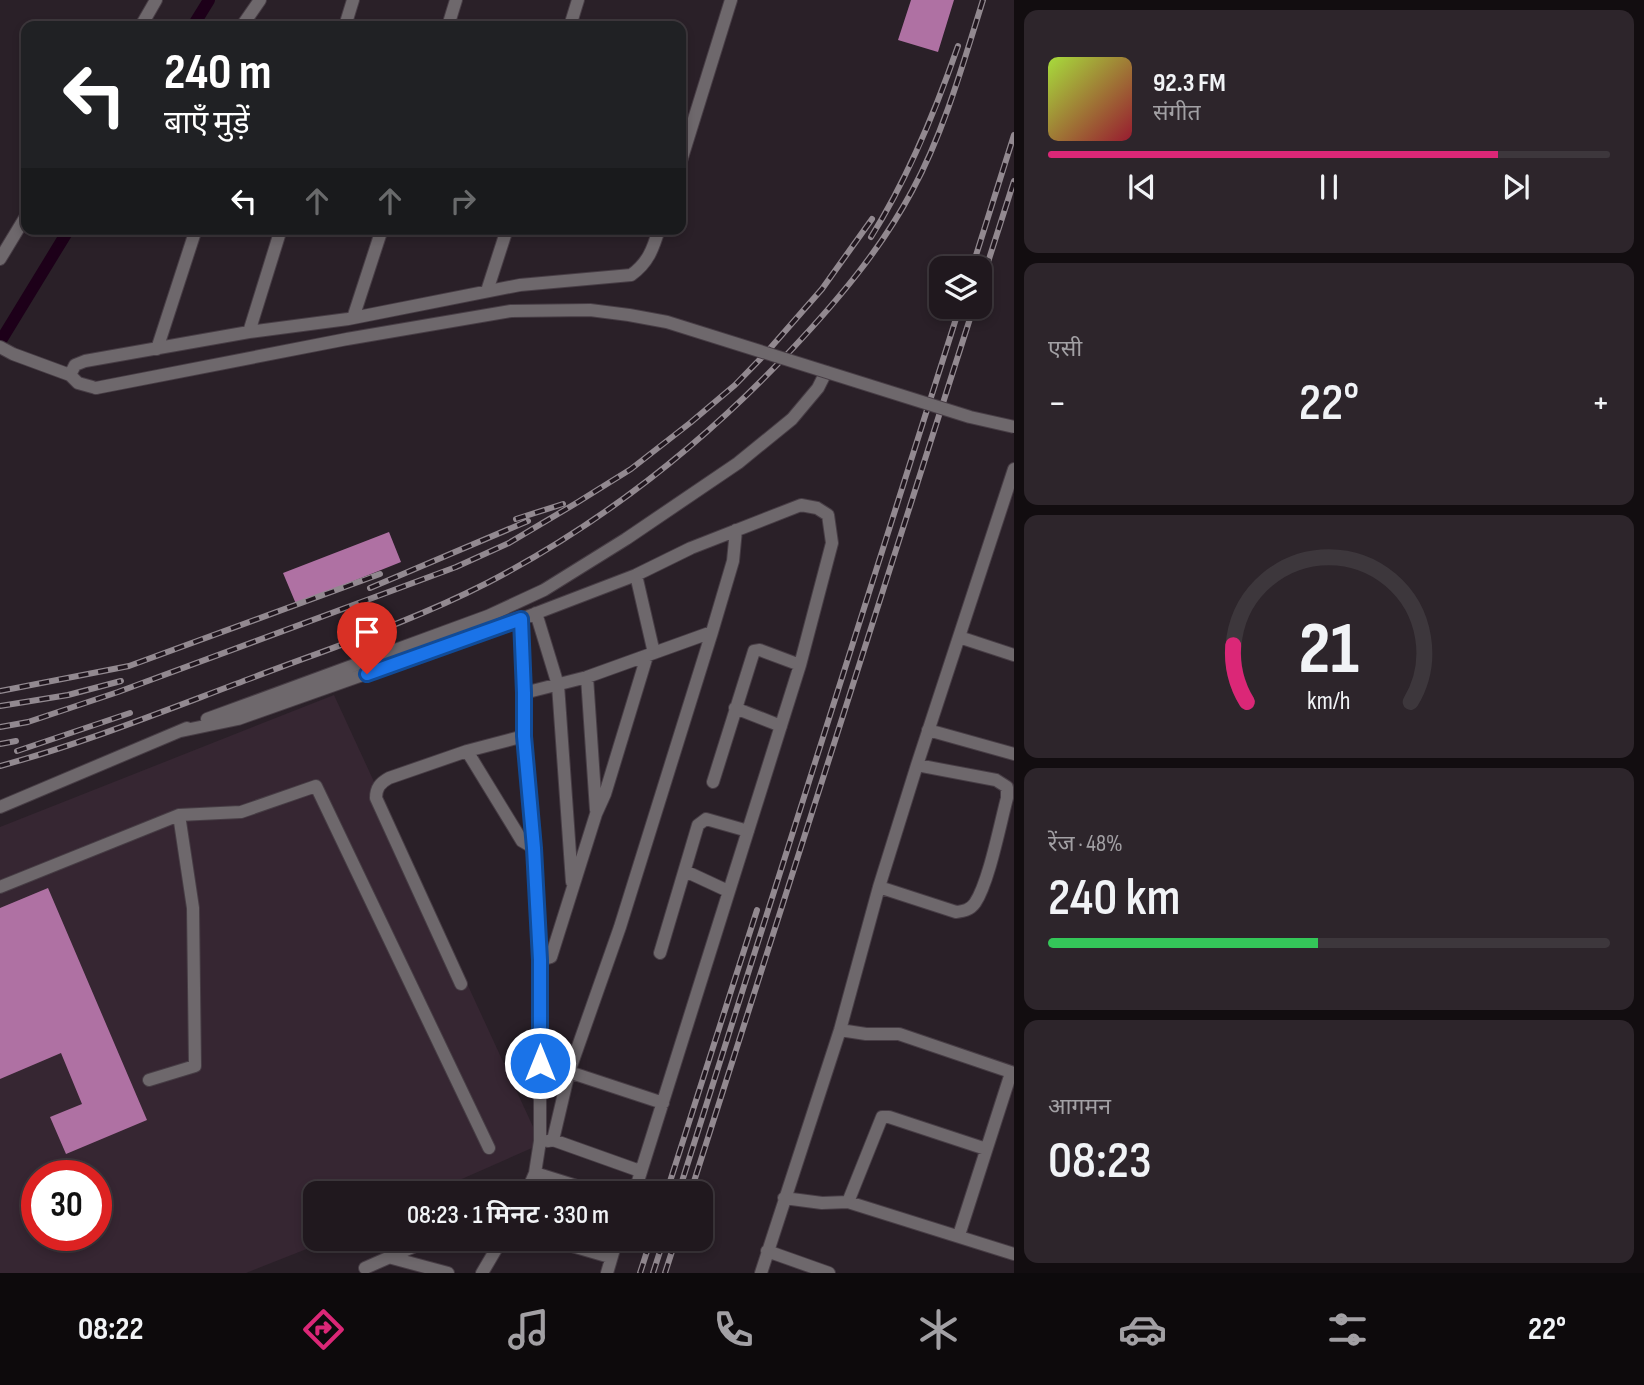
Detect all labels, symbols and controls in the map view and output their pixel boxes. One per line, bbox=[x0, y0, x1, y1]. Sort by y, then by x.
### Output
text: 240 m bbox=[164, 44, 272, 103]
icon: left bbox=[49, 49, 140, 140]
text: 92.3 FM bbox=[1153, 68, 1226, 99]
text: संगीत bbox=[1153, 99, 1201, 127]
text: बाएँ मुड़ें bbox=[164, 104, 250, 143]
icon: previous bbox=[1123, 168, 1161, 206]
icon: pause bbox=[1310, 168, 1348, 206]
icon: next bbox=[1497, 168, 1535, 206]
icon: left bbox=[225, 182, 263, 220]
icon: ahead bbox=[298, 182, 336, 220]
icon: ahead bbox=[371, 182, 409, 220]
icon: right bbox=[444, 182, 482, 220]
map controls bbox=[929, 256, 992, 319]
button: layers bbox=[929, 256, 992, 319]
text: एसी bbox=[1048, 335, 1082, 363]
text: 22° bbox=[1299, 372, 1359, 435]
text: − bbox=[1048, 381, 1067, 426]
text: + bbox=[1591, 381, 1610, 426]
pin bbox=[337, 602, 397, 674]
text: 21 bbox=[1299, 607, 1359, 695]
icon: arrive bbox=[348, 613, 386, 651]
text: km/h bbox=[1307, 686, 1351, 717]
text: रेंज · 48% bbox=[1048, 830, 1123, 858]
text: 240 km bbox=[1048, 867, 1180, 930]
position arrow bbox=[503, 1026, 577, 1100]
text: आगमन bbox=[1048, 1093, 1111, 1121]
text: 08:23 bbox=[1048, 1130, 1152, 1193]
speed limit sign: 30 bbox=[21, 1160, 112, 1251]
text: 08:23 · 1 मिनट · 330 m bbox=[407, 1200, 609, 1231]
icon: directions bbox=[299, 1305, 348, 1354]
icon: music bbox=[504, 1305, 553, 1354]
icon: phone bbox=[709, 1305, 758, 1354]
icon: climate bbox=[914, 1305, 963, 1354]
icon: car bbox=[1118, 1305, 1167, 1354]
icon: filters bbox=[1323, 1305, 1372, 1354]
text: 08:22 bbox=[78, 1310, 143, 1349]
text: 22° bbox=[1528, 1310, 1566, 1349]

